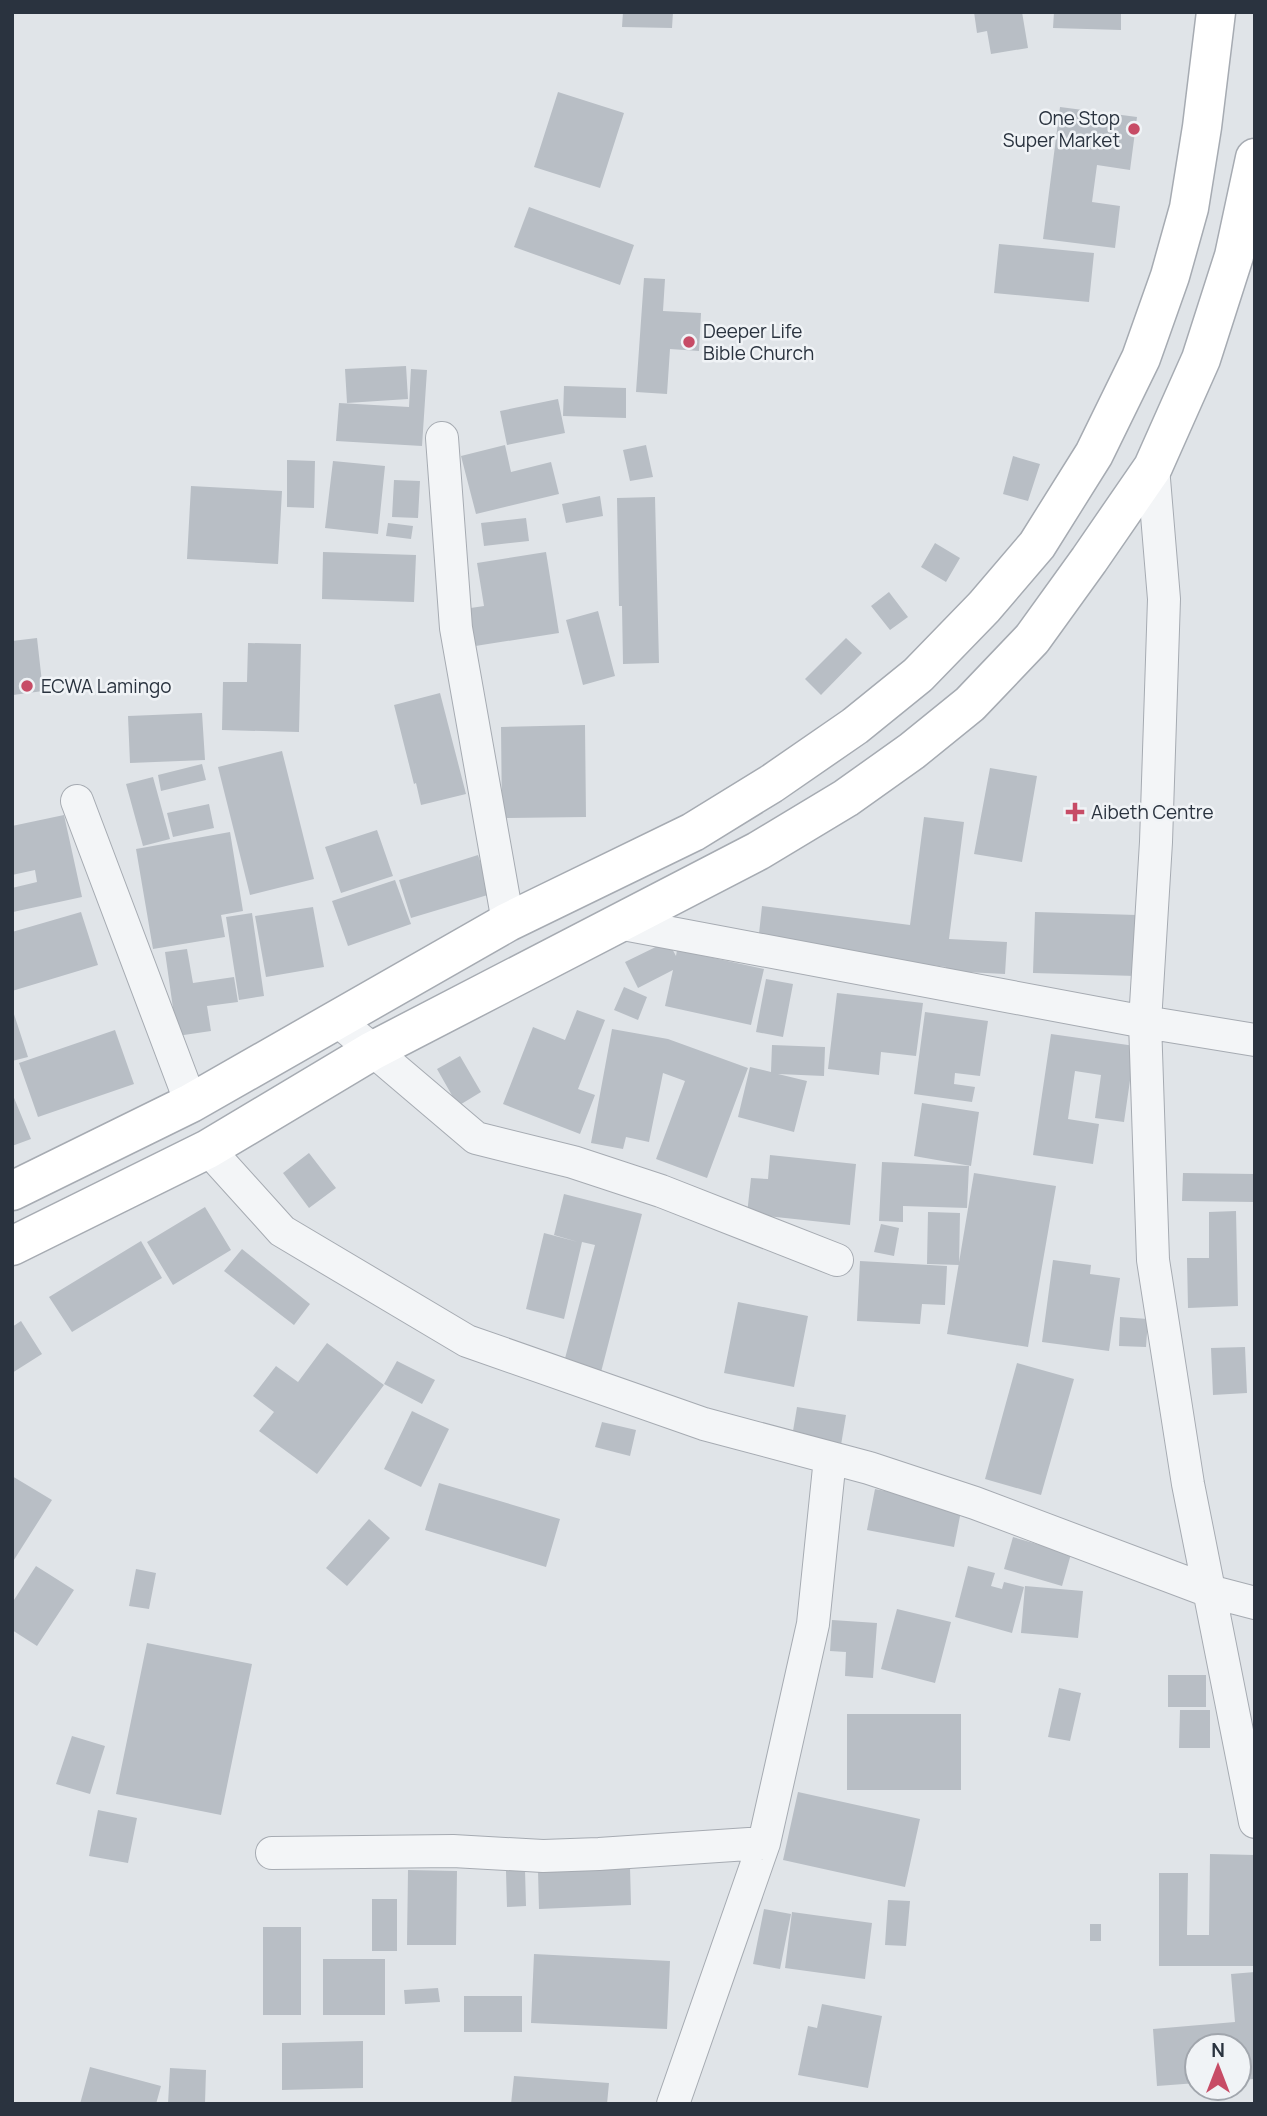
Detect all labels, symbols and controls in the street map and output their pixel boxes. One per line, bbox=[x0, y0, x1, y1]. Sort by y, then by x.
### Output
place label: One Stop Super Market bbox=[1003, 105, 1120, 153]
marker: One Stop Super Market bbox=[1126, 121, 1142, 137]
place label: Deeper Life Bible Church bbox=[703, 318, 814, 366]
marker: Deeper Life Bible Church bbox=[681, 334, 697, 350]
place label: ECWA Lamingo bbox=[41, 673, 171, 699]
marker: ECWA Lamingo bbox=[19, 678, 35, 694]
place label: Aibeth Centre bbox=[1091, 799, 1214, 825]
marker: Aibeth Centre bbox=[1065, 802, 1085, 822]
north arrow bbox=[1183, 2032, 1253, 2102]
text: N bbox=[1211, 2037, 1225, 2063]

